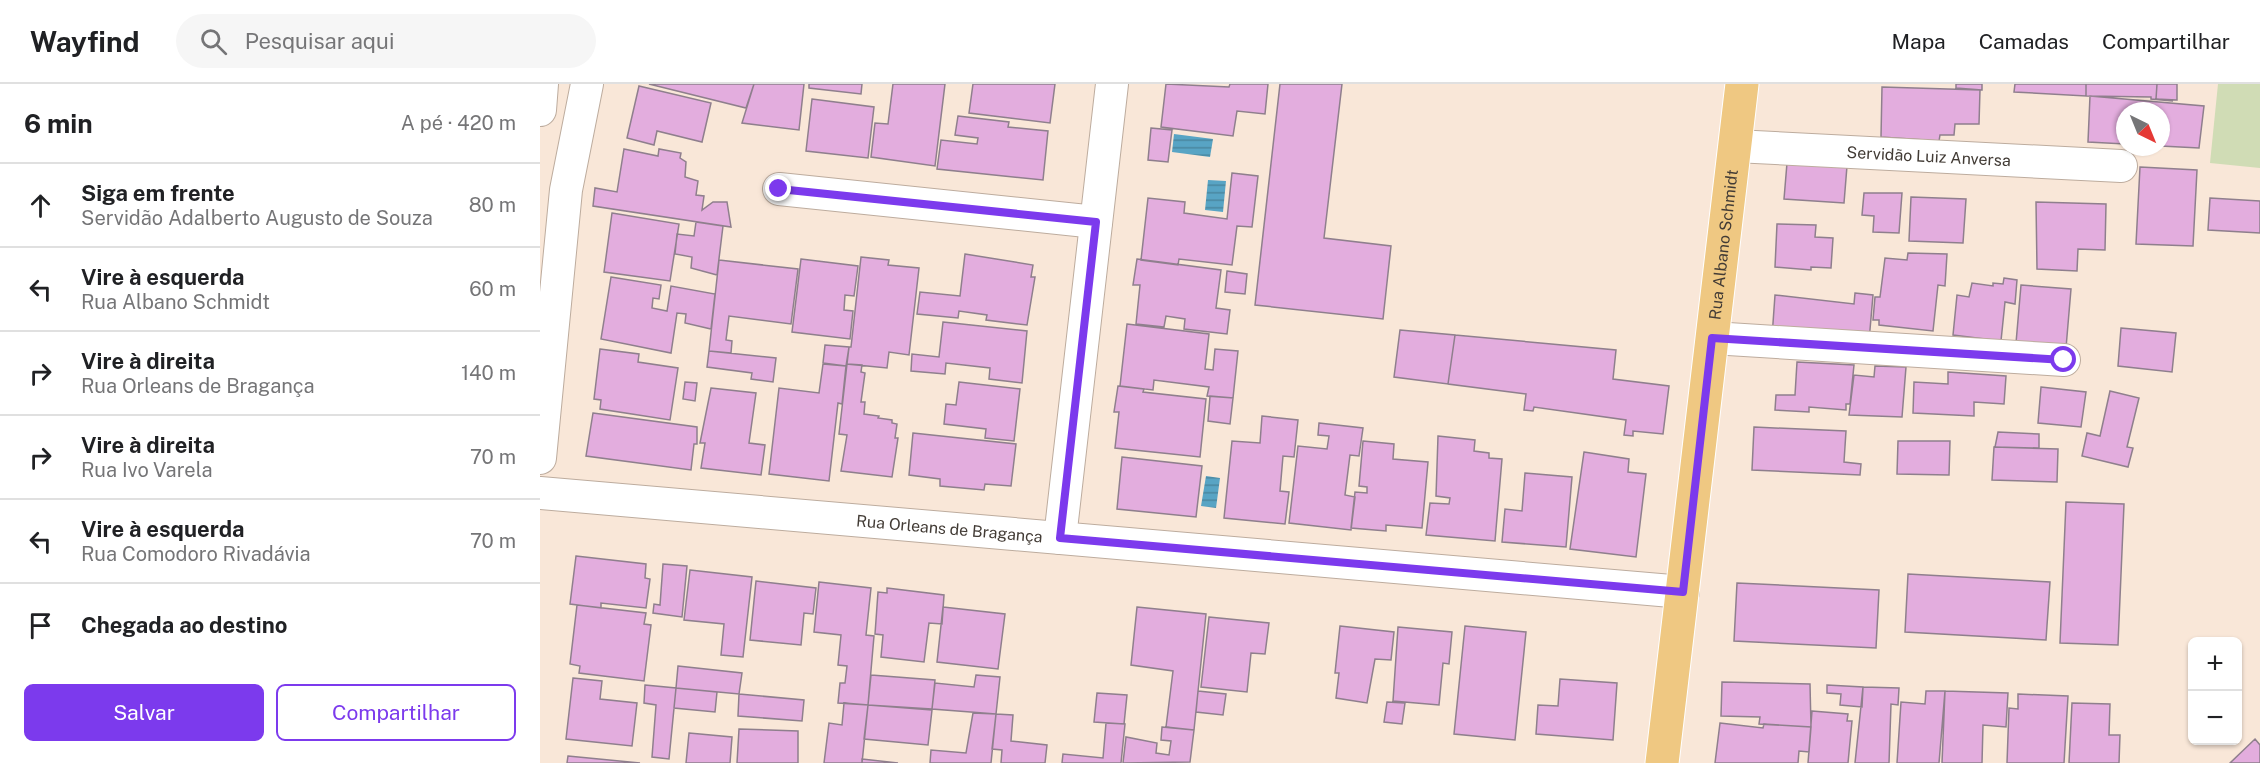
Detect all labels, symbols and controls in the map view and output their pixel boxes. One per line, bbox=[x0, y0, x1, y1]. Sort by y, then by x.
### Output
search box bbox=[176, 14, 596, 68]
text: Wayfind bbox=[30, 25, 140, 58]
icon: search bbox=[197, 25, 230, 58]
text: Pesquisar aqui bbox=[245, 28, 394, 54]
text: Mapa bbox=[1892, 29, 1946, 54]
text: Camadas bbox=[1979, 29, 2069, 54]
text: Compartilhar bbox=[2102, 29, 2230, 54]
north arrow bbox=[2116, 102, 2170, 156]
text: 6 min bbox=[24, 108, 93, 139]
text: A pé · 420 m bbox=[401, 111, 516, 135]
street label: Servidão Luiz Anversa bbox=[1846, 142, 2011, 170]
street label: Rua Albano Schmidt bbox=[1705, 168, 1741, 321]
route end bbox=[765, 175, 791, 201]
text: Siga em frente bbox=[81, 180, 235, 206]
icon: ahead bbox=[24, 189, 57, 222]
text: 80 m bbox=[469, 193, 516, 217]
text: Servidão Adalberto Augusto de Souza bbox=[81, 206, 433, 230]
text: Vire à esquerda bbox=[81, 264, 245, 290]
icon: left bbox=[24, 273, 57, 306]
text: 60 m bbox=[469, 277, 516, 301]
text: Rua Albano Schmidt bbox=[81, 290, 270, 314]
route start bbox=[2050, 346, 2076, 372]
text: Vire à direita bbox=[81, 348, 215, 374]
icon: right bbox=[24, 357, 57, 390]
text: 140 m bbox=[461, 361, 516, 385]
text: Rua Orleans de Bragança bbox=[81, 374, 315, 398]
text: Vire à direita bbox=[81, 432, 215, 458]
icon: right bbox=[24, 441, 57, 474]
text: 70 m bbox=[470, 445, 516, 469]
text: Rua Ivo Varela bbox=[81, 458, 213, 482]
street label: Rua Orleans de Bragança bbox=[855, 511, 1043, 546]
text: Vire à esquerda bbox=[81, 516, 245, 542]
icon: left bbox=[24, 525, 57, 558]
text: 70 m bbox=[470, 529, 516, 553]
text: Rua Comodoro Rivadávia bbox=[81, 542, 311, 566]
icon: arrive bbox=[24, 609, 57, 642]
text: Chegada ao destino bbox=[81, 612, 287, 638]
map controls bbox=[2188, 637, 2242, 745]
button: + bbox=[2188, 637, 2242, 691]
button: Salvar bbox=[24, 684, 264, 741]
button: Compartilhar bbox=[276, 684, 516, 741]
button: − bbox=[2188, 691, 2242, 745]

